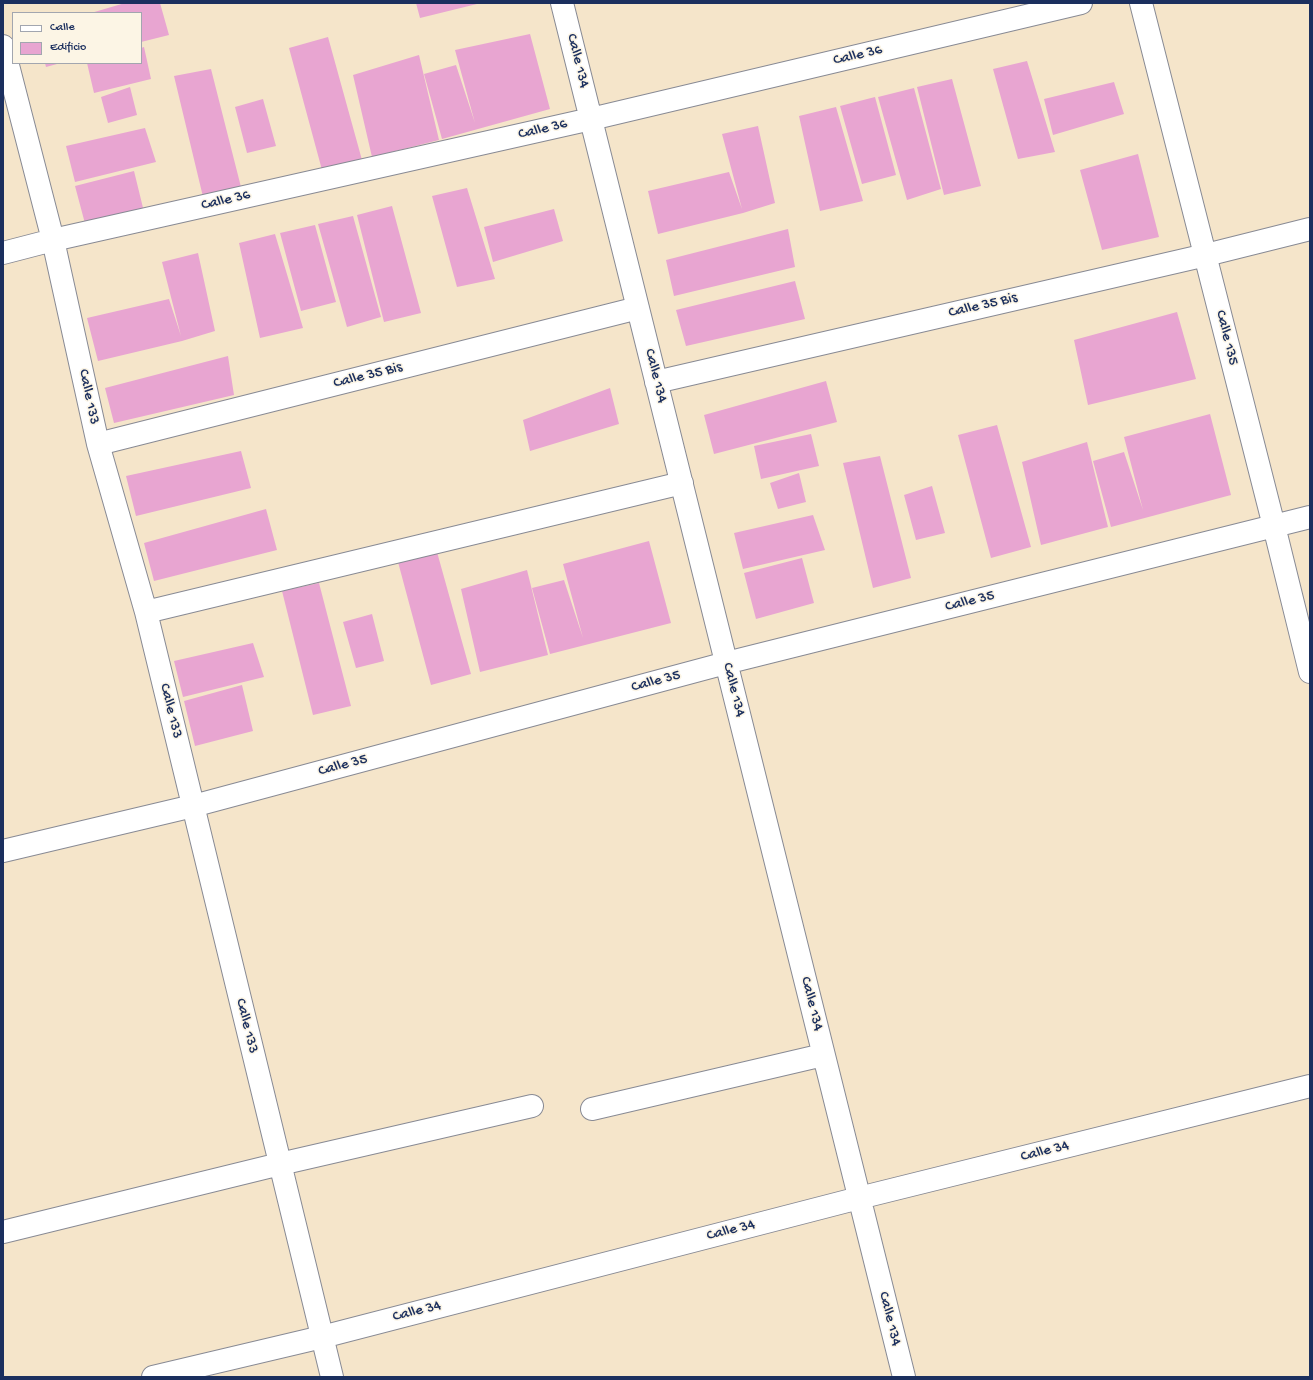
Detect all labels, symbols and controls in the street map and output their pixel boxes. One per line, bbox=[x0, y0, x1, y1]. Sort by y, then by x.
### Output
legend bbox=[12, 12, 142, 64]
text: Calle bbox=[50, 21, 75, 35]
street label: Calle 134 bbox=[562, 32, 592, 90]
text: Edificio bbox=[50, 41, 86, 55]
street label: Calle 36 bbox=[832, 42, 884, 70]
street label: Calle 36 bbox=[517, 116, 569, 144]
street label: Calle 36 bbox=[200, 187, 252, 215]
street label: Calle 35 Bis bbox=[947, 289, 1019, 323]
street label: Calle 135 bbox=[1210, 309, 1242, 367]
street label: Calle 134 bbox=[640, 347, 670, 405]
street label: Calle 35 Bis bbox=[332, 359, 404, 393]
street label: Calle 133 bbox=[73, 368, 103, 426]
street label: Calle 35 bbox=[944, 587, 996, 617]
street label: Calle 134 bbox=[718, 661, 748, 719]
street label: Calle 35 bbox=[630, 667, 682, 697]
street label: Calle 133 bbox=[154, 682, 186, 740]
street label: Calle 35 bbox=[317, 751, 369, 781]
street label: Calle 134 bbox=[796, 975, 826, 1033]
street label: Calle 133 bbox=[230, 997, 262, 1055]
street label: Calle 34 bbox=[1019, 1137, 1071, 1167]
street label: Calle 34 bbox=[705, 1216, 757, 1246]
street label: Calle 134 bbox=[874, 1290, 904, 1348]
street label: Calle 34 bbox=[391, 1297, 443, 1327]

